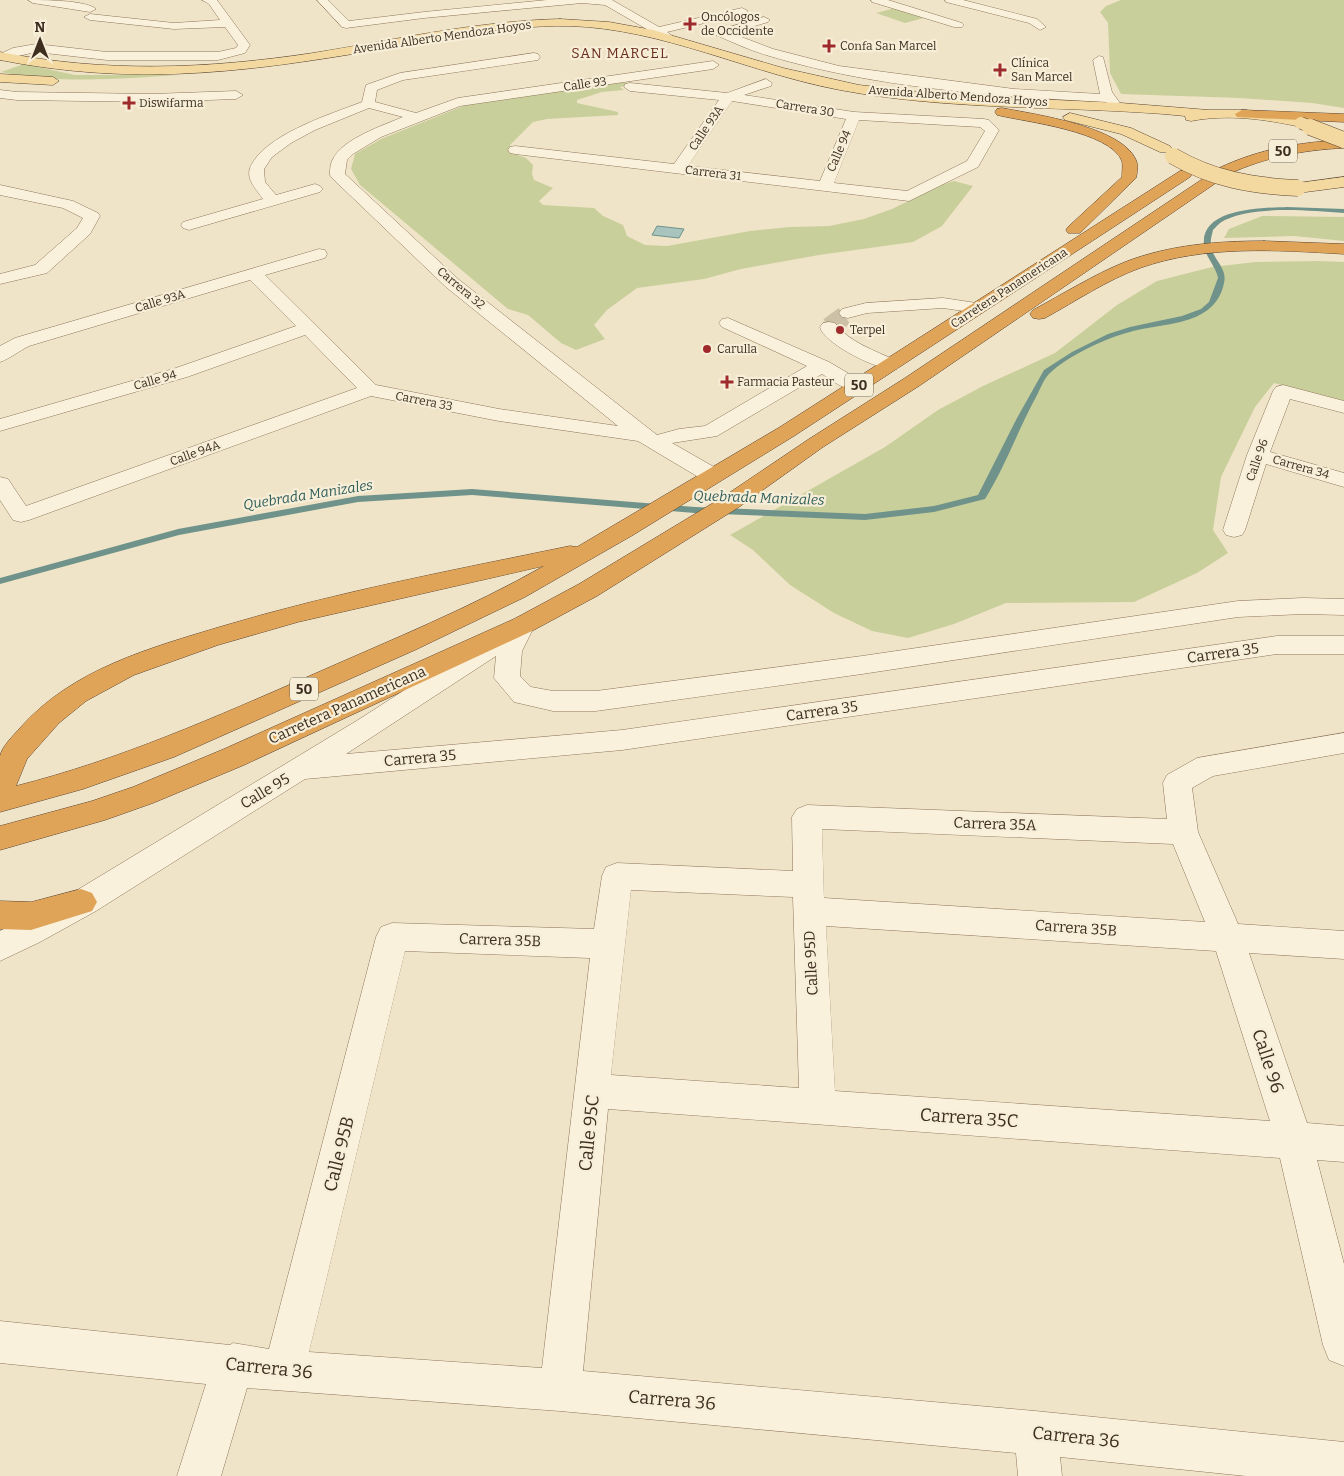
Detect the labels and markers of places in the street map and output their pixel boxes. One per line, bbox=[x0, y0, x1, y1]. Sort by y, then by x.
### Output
place label: Oncólogos de Occidente bbox=[701, 10, 773, 38]
marker: Oncólogos de Occidente bbox=[683, 17, 697, 31]
marker: Confa San Marcel bbox=[822, 39, 836, 53]
place label: Confa San Marcel bbox=[840, 39, 937, 53]
place label: Clínica San Marcel bbox=[1011, 56, 1073, 84]
marker: Clínica San Marcel bbox=[993, 63, 1007, 77]
place label: Diswifarma bbox=[139, 96, 204, 110]
marker: Diswifarma bbox=[123, 97, 135, 109]
place label: Terpel bbox=[850, 323, 886, 337]
marker: Terpel bbox=[834, 324, 846, 336]
place label: Carulla bbox=[717, 342, 757, 356]
marker: Carulla bbox=[701, 343, 713, 355]
place label: Farmacia Pasteur bbox=[737, 375, 835, 389]
marker: Farmacia Pasteur bbox=[721, 376, 733, 388]

